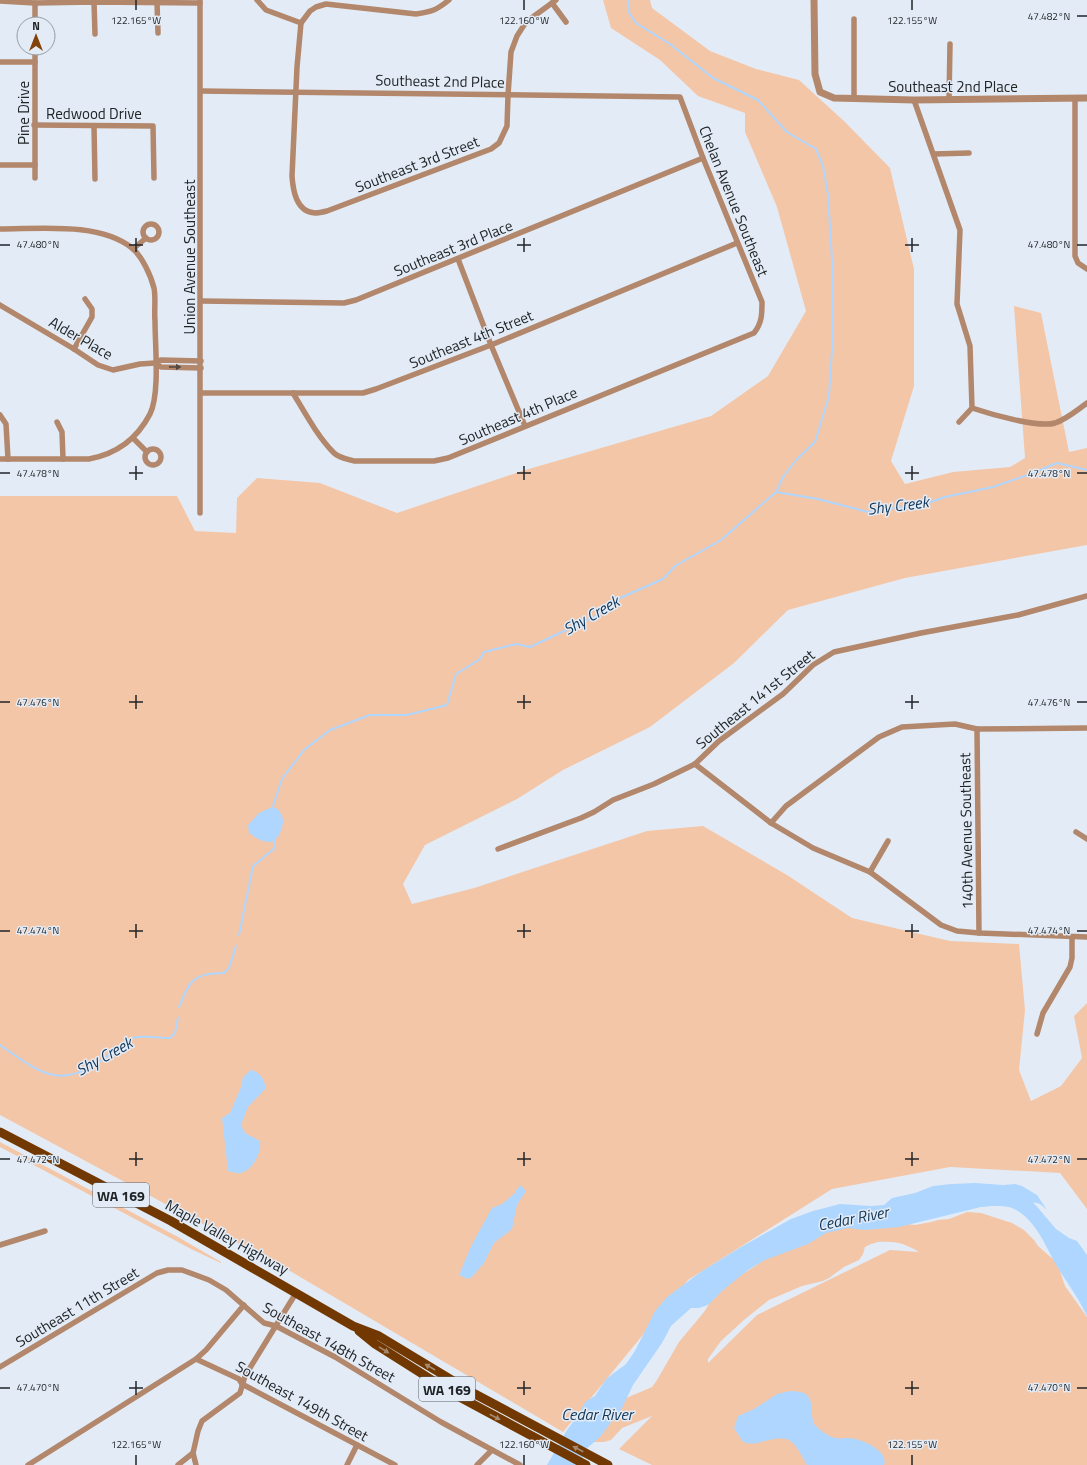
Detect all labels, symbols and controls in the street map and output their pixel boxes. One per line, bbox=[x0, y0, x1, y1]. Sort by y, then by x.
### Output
text: 47.482°N bbox=[1028, 9, 1070, 24]
text: 122.165°W bbox=[111, 13, 161, 28]
text: 122.160°W bbox=[499, 13, 549, 28]
text: 122.155°W bbox=[887, 13, 937, 28]
north arrow bbox=[16, 16, 56, 56]
text: N bbox=[32, 18, 40, 34]
street label: Southeast 2nd Place bbox=[375, 68, 505, 94]
street label: Southeast 2nd Place bbox=[888, 75, 1018, 98]
street label: Pine Drive bbox=[12, 81, 35, 145]
street label: Redwood Drive bbox=[46, 102, 142, 125]
street label: Chelan Avenue Southeast bbox=[693, 122, 775, 281]
street label: Southeast 3rd Street bbox=[352, 129, 483, 198]
street label: Union Avenue Southeast bbox=[178, 179, 201, 335]
street label: Southeast 3rd Place bbox=[390, 214, 516, 282]
text: 47.480°N bbox=[17, 237, 59, 252]
text: 47.480°N bbox=[1028, 237, 1070, 252]
street label: Southeast 4th Street bbox=[406, 303, 537, 374]
street label: Alder Place bbox=[45, 310, 117, 366]
one-way arrow bbox=[169, 364, 182, 370]
street label: Southeast 4th Place bbox=[455, 381, 581, 451]
text: 47.478°N bbox=[17, 466, 59, 481]
text: 47.478°N bbox=[1028, 466, 1070, 481]
water label: Shy Creek bbox=[866, 489, 932, 521]
water label: Shy Creek bbox=[558, 588, 625, 641]
street label: Southeast 141st Street bbox=[690, 643, 820, 754]
text: 47.476°N bbox=[17, 695, 59, 710]
text: 47.476°N bbox=[1028, 695, 1070, 710]
street label: 140th Avenue Southeast bbox=[953, 752, 979, 910]
text: 47.474°N bbox=[17, 923, 59, 938]
text: 47.474°N bbox=[1028, 923, 1070, 938]
water label: Shy Creek bbox=[71, 1030, 138, 1081]
text: 47.472°N bbox=[17, 1152, 59, 1167]
text: 47.472°N bbox=[1028, 1152, 1070, 1167]
road number: WA 169 bbox=[93, 1183, 149, 1207]
street label: Maple Valley Highway bbox=[161, 1193, 293, 1281]
water label: Cedar River bbox=[816, 1199, 892, 1237]
street label: Southeast 11th Street bbox=[11, 1261, 144, 1353]
street label: Southeast 148th Street bbox=[258, 1296, 400, 1388]
one-way arrow bbox=[378, 1346, 390, 1353]
street label: Southeast 149th Street bbox=[231, 1355, 373, 1447]
one-way arrow bbox=[424, 1363, 436, 1370]
road number: WA 169 bbox=[419, 1377, 475, 1401]
text: 47.470°N bbox=[17, 1380, 59, 1395]
text: 47.470°N bbox=[1028, 1380, 1070, 1395]
water label: Cedar River bbox=[561, 1402, 635, 1426]
one-way arrow bbox=[489, 1413, 501, 1420]
text: 122.165°W bbox=[111, 1437, 161, 1452]
text: 122.160°W bbox=[499, 1437, 549, 1452]
text: 122.155°W bbox=[887, 1437, 937, 1452]
one-way arrow bbox=[572, 1446, 583, 1452]

